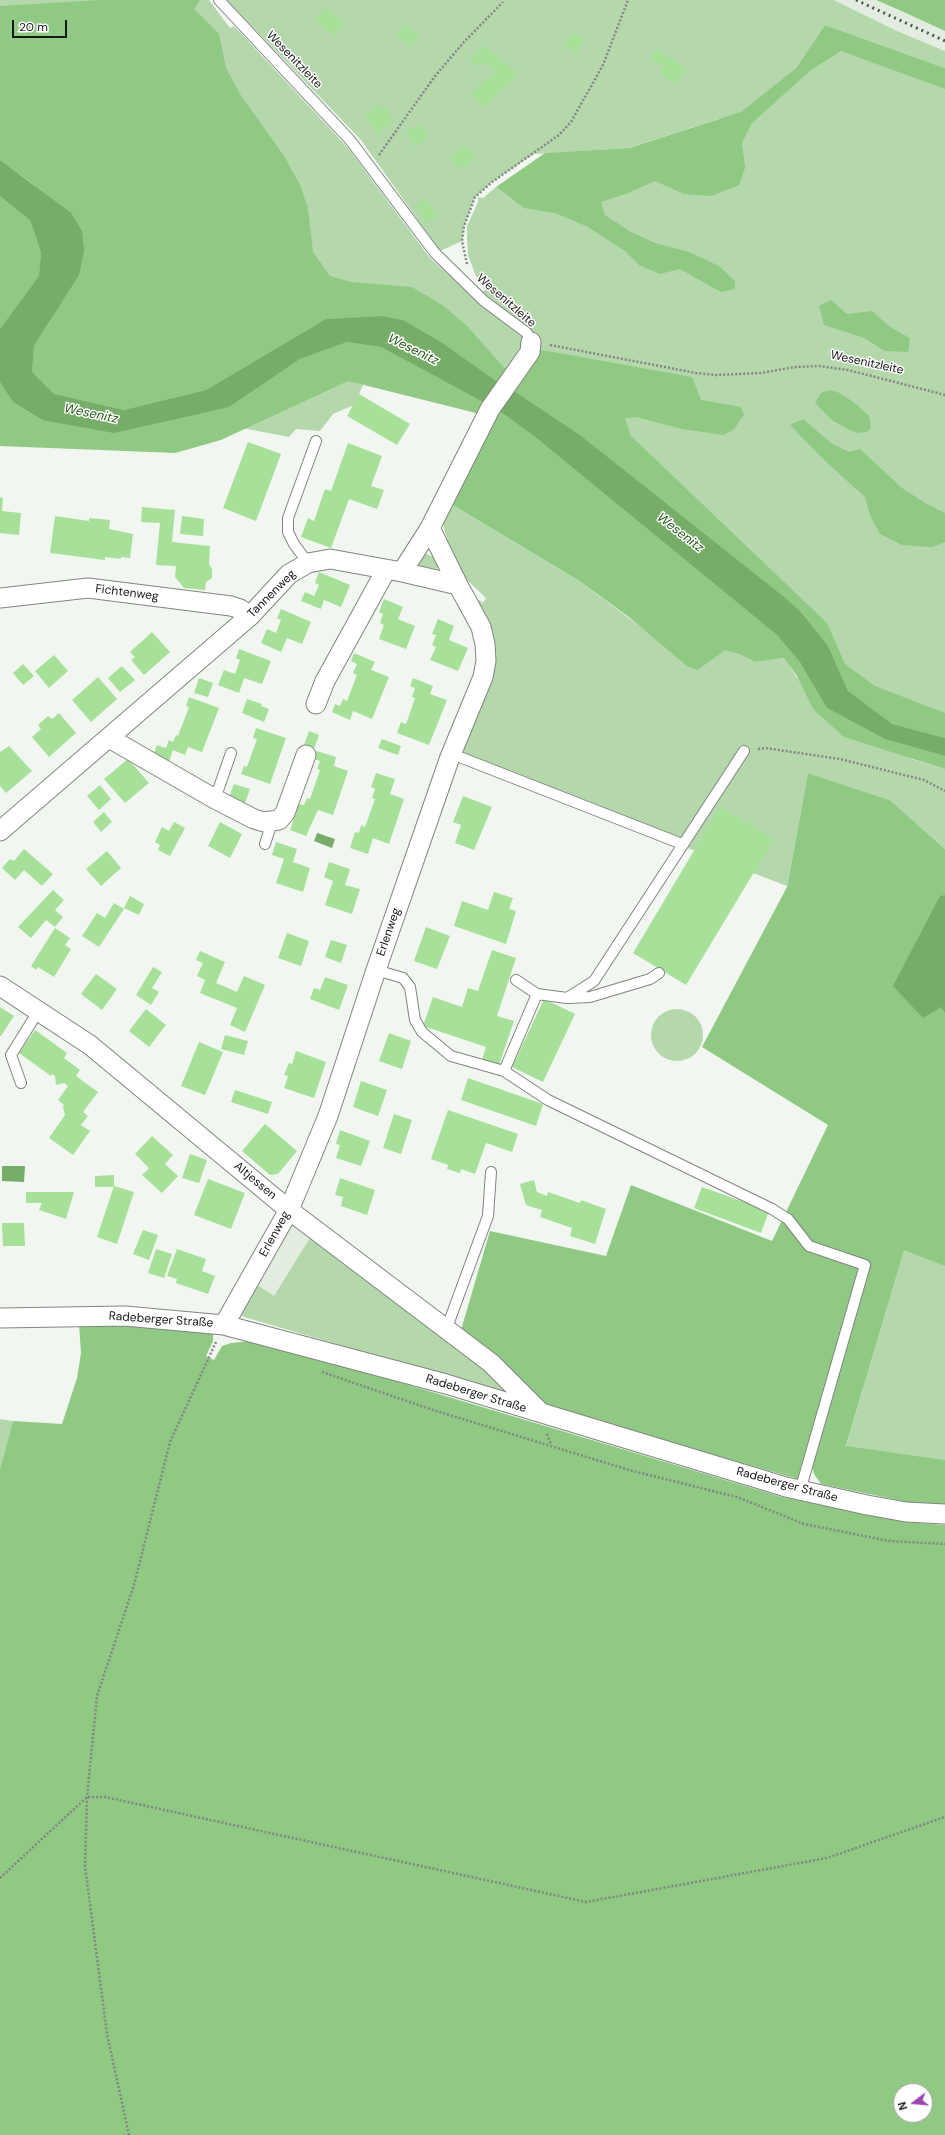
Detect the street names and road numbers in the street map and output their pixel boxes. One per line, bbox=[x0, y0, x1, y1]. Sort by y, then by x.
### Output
street label: Wesenitzleite bbox=[263, 28, 325, 92]
street label: Wesenitzleite bbox=[473, 271, 539, 331]
street label: Wesenitzleite bbox=[829, 348, 905, 378]
street label: Tannenweg bbox=[245, 567, 299, 621]
street label: Fichtenweg bbox=[95, 582, 159, 604]
street label: Erlenweg bbox=[374, 906, 404, 958]
street label: Altjessen bbox=[231, 1159, 279, 1203]
street label: Erlenweg bbox=[257, 1209, 293, 1259]
street label: Radeberger Straße bbox=[108, 1309, 214, 1331]
street label: Radeberger Straße bbox=[424, 1372, 528, 1416]
street label: Radeberger Straße bbox=[735, 1465, 839, 1505]

